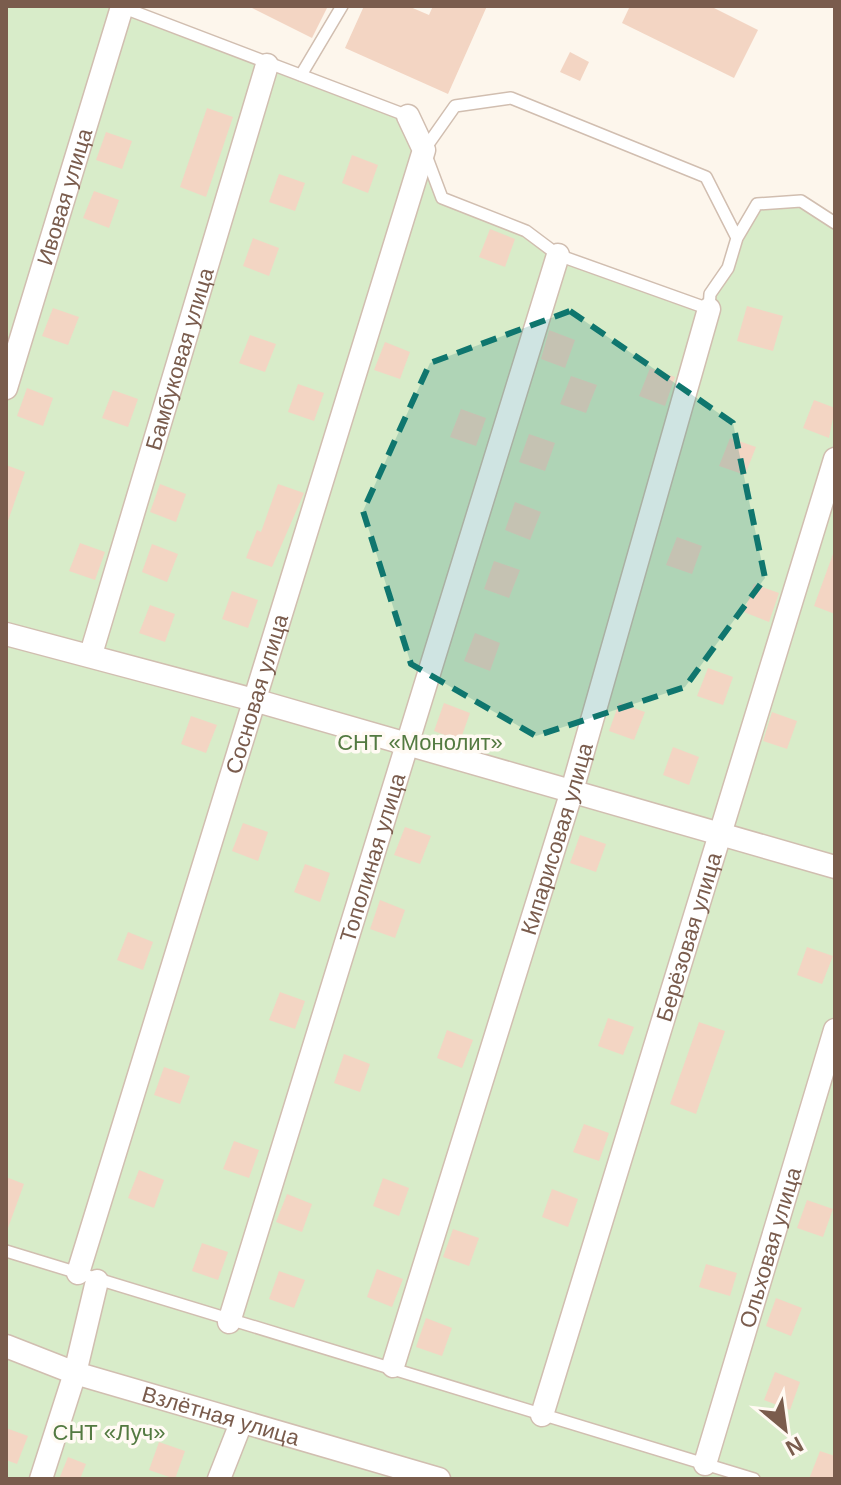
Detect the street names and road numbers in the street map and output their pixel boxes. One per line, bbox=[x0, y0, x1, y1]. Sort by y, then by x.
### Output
street label: Ивовая улица bbox=[32, 125, 98, 268]
street label: Бамбуковая улица bbox=[141, 264, 219, 453]
street label: Сосновая улица bbox=[221, 610, 293, 777]
street label: Кипарисовая улица bbox=[516, 739, 598, 938]
street label: Тополиная улица bbox=[335, 769, 411, 945]
street label: Берёзовая улица bbox=[651, 849, 727, 1025]
street label: Ольховая улица bbox=[734, 1164, 806, 1331]
street label: Взлётная улица bbox=[139, 1381, 303, 1451]

